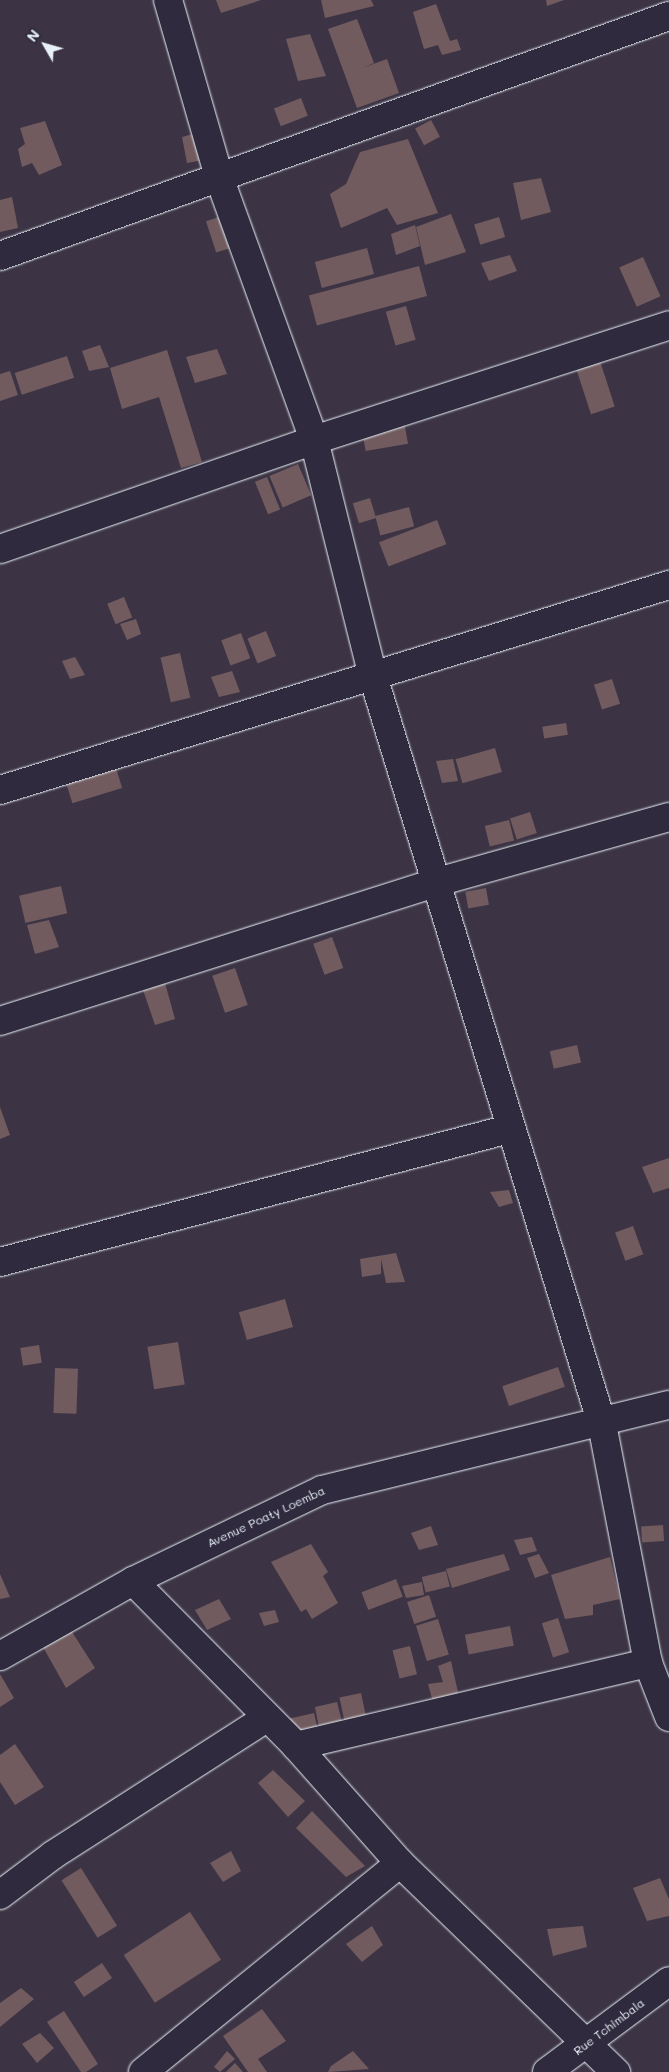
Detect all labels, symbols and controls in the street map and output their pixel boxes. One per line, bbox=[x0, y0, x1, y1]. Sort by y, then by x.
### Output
north arrow bbox=[20, 20, 70, 70]
text: N bbox=[22, 25, 44, 46]
street label: Avenue Poaty Loemba bbox=[205, 1483, 327, 1551]
street label: Rue Tchimbala bbox=[571, 1996, 647, 2058]

